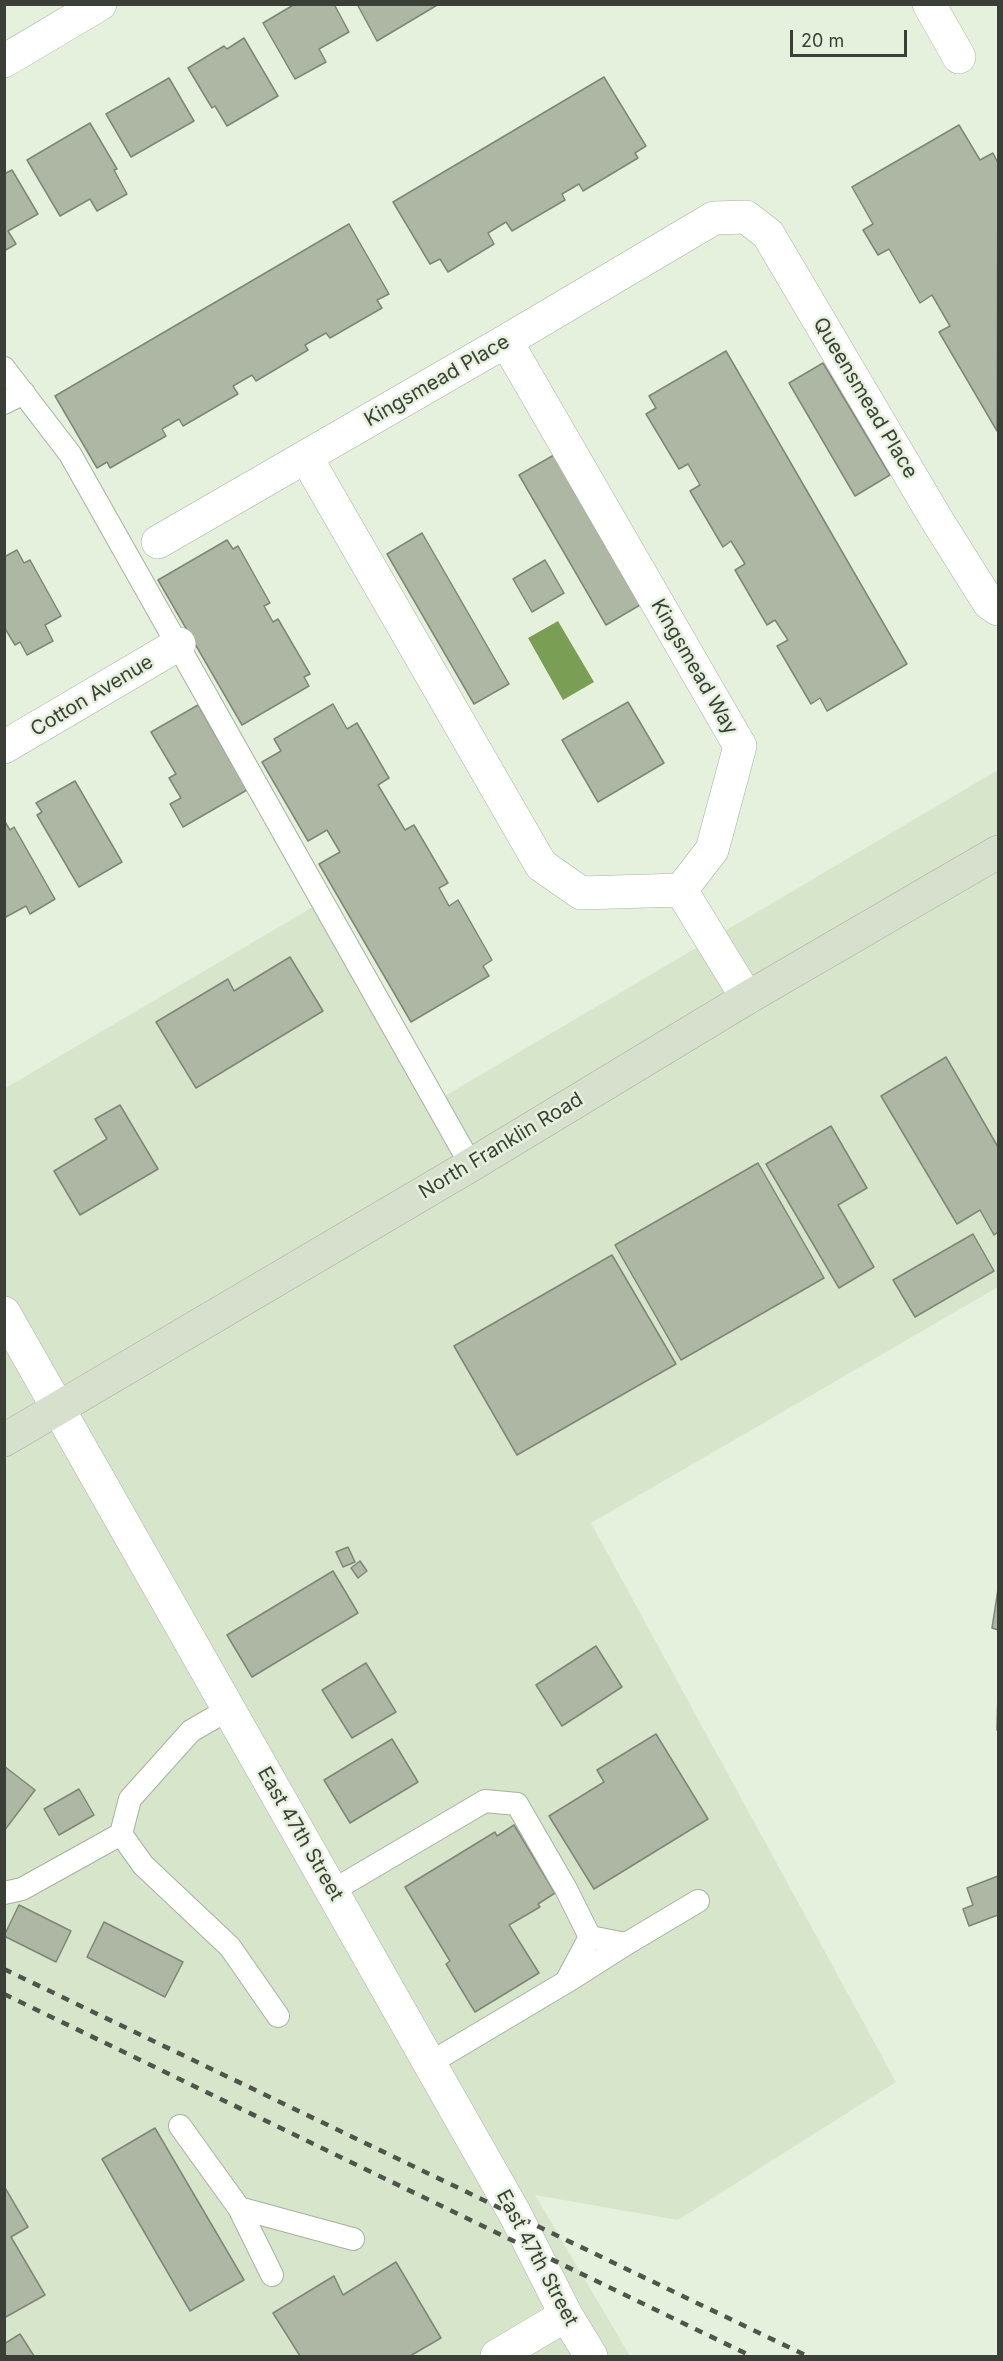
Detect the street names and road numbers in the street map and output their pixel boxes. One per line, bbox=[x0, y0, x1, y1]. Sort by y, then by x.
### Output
street label: Queensmead Place bbox=[808, 313, 922, 483]
street label: Kingsmead Place bbox=[360, 330, 514, 432]
street label: Kingsmead Way bbox=[645, 595, 743, 739]
street label: Cotton Avenue bbox=[26, 650, 158, 742]
street label: North Franklin Road bbox=[415, 1088, 587, 1204]
street label: East 47th Street bbox=[252, 1763, 348, 1905]
street label: East 47th Street bbox=[491, 2186, 583, 2330]

